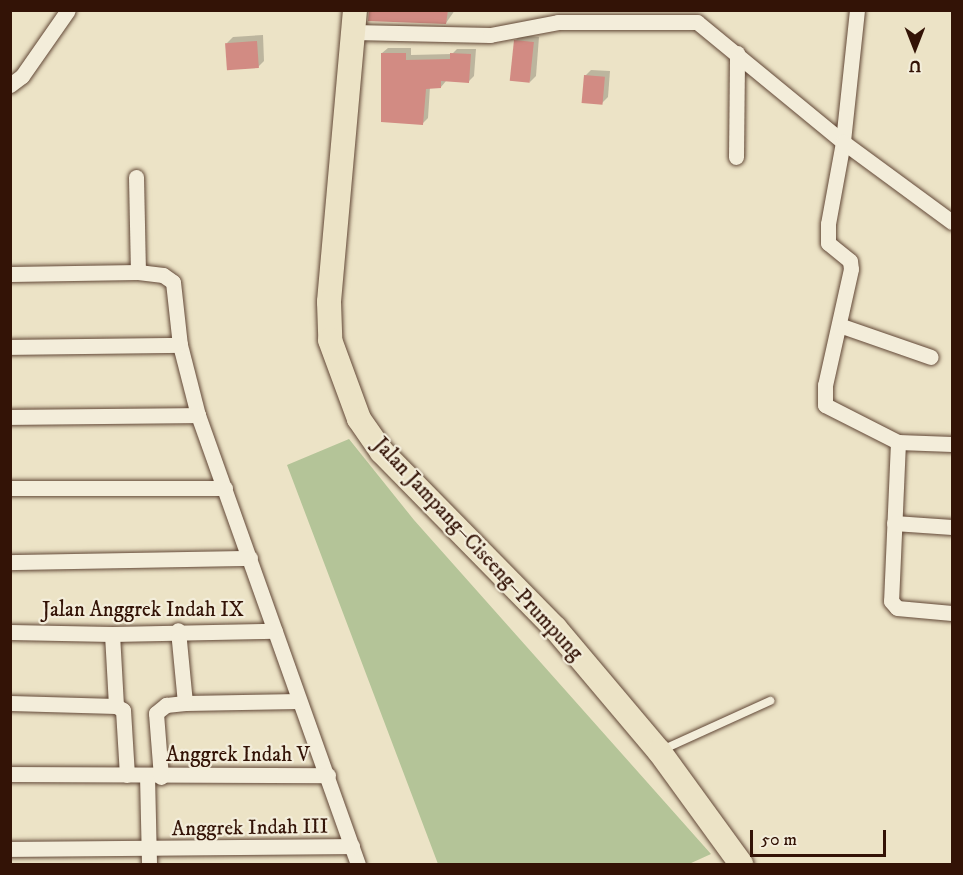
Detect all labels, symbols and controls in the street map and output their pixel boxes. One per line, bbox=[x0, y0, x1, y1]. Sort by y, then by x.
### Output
north arrow bbox=[885, 18, 945, 78]
text: U bbox=[909, 56, 921, 76]
street label: Jalan Jampang–Ciseeng–Prumpung bbox=[368, 432, 588, 666]
street label: Jalan Anggrek Indah IX bbox=[42, 597, 244, 623]
street label: Anggrek Indah V bbox=[166, 742, 310, 768]
street label: Anggrek Indah III bbox=[171, 814, 329, 842]
scale bar bbox=[753, 818, 890, 856]
text: 50 m bbox=[761, 829, 797, 851]

